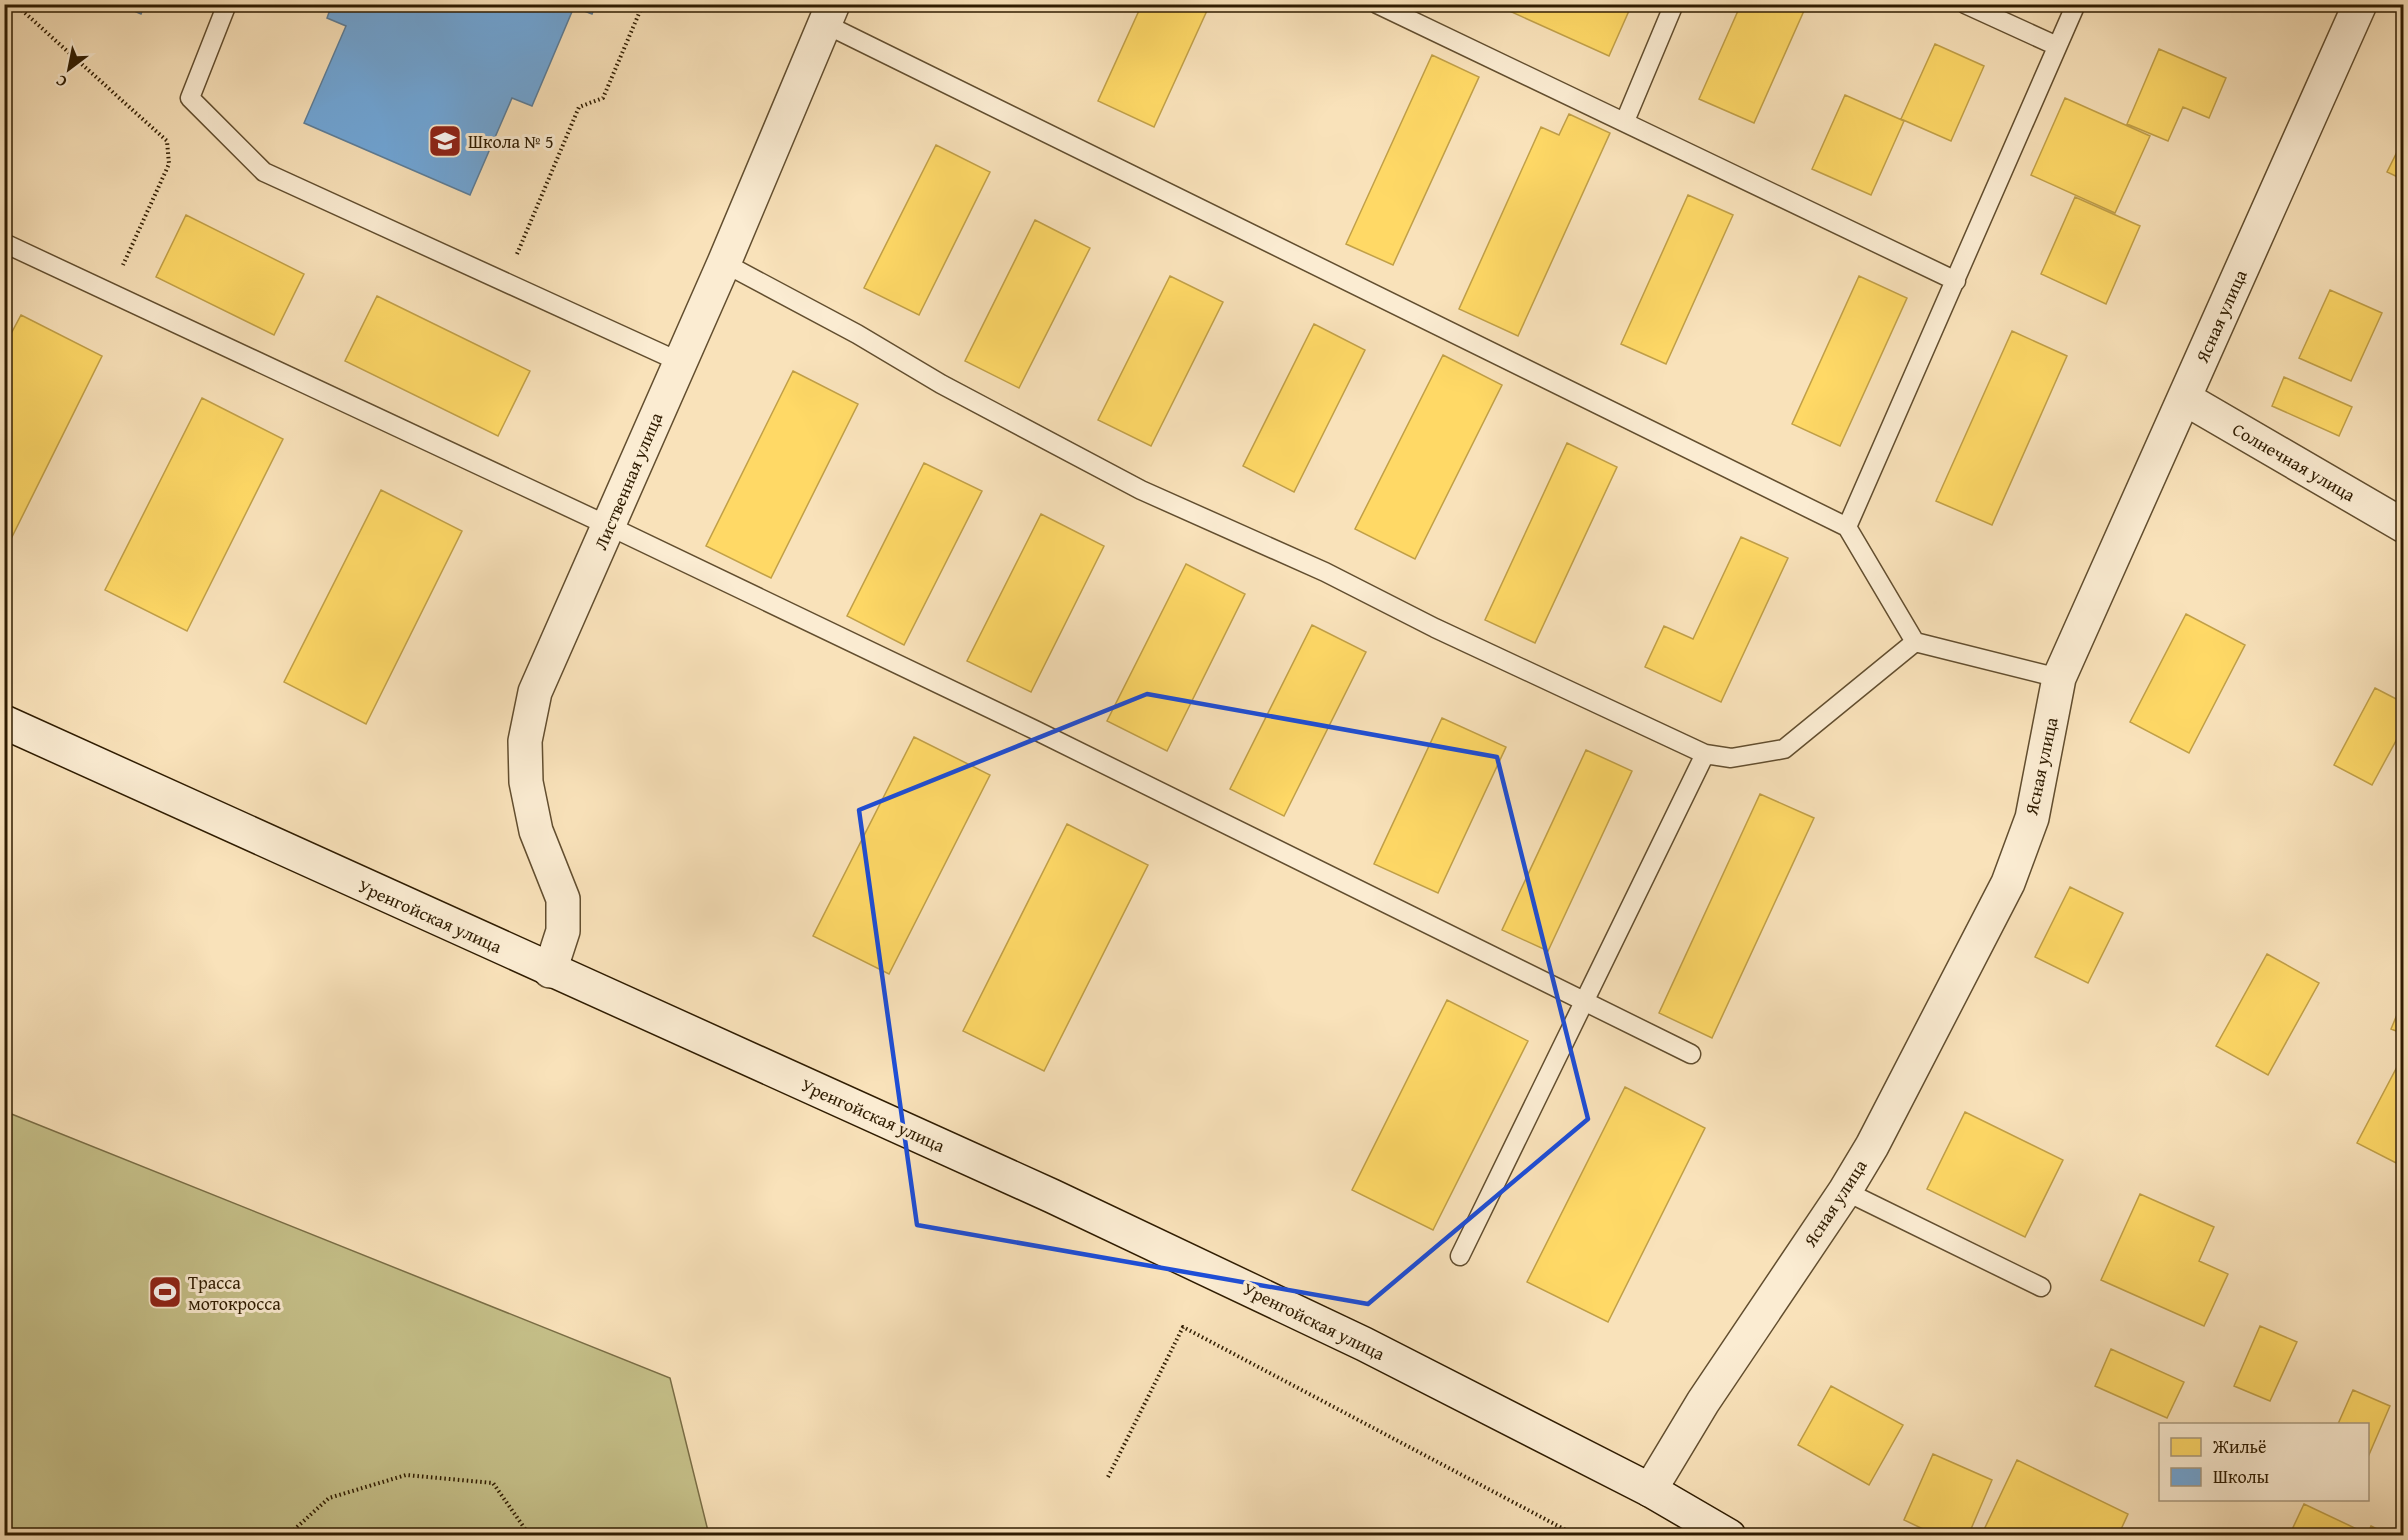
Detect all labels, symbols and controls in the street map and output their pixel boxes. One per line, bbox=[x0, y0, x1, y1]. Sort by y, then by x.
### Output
north arrow bbox=[39, 39, 99, 99]
text: С bbox=[51, 69, 71, 94]
school or university icon: Школа № 5 bbox=[427, 123, 463, 159]
place label: Школа № 5 bbox=[468, 128, 554, 155]
street label: Ясная улица bbox=[2188, 265, 2254, 368]
street label: Лиственная улица bbox=[587, 408, 669, 554]
street label: Солнечная улица bbox=[2227, 416, 2361, 508]
street label: Ясная улица bbox=[2017, 714, 2065, 818]
street label: Уренгойская улица bbox=[354, 872, 507, 960]
street label: Уренгойская улица bbox=[797, 1071, 950, 1159]
street label: Ясная улица bbox=[1796, 1154, 1874, 1253]
place label: Трасса мотокросса bbox=[188, 1269, 281, 1317]
sports icon: Трасса мотокросса bbox=[147, 1274, 183, 1310]
street label: Уренгойская улица bbox=[1239, 1275, 1390, 1367]
legend bbox=[2159, 1423, 2369, 1501]
text: Жильё bbox=[2212, 1433, 2267, 1460]
text: Школы bbox=[2213, 1463, 2270, 1490]

